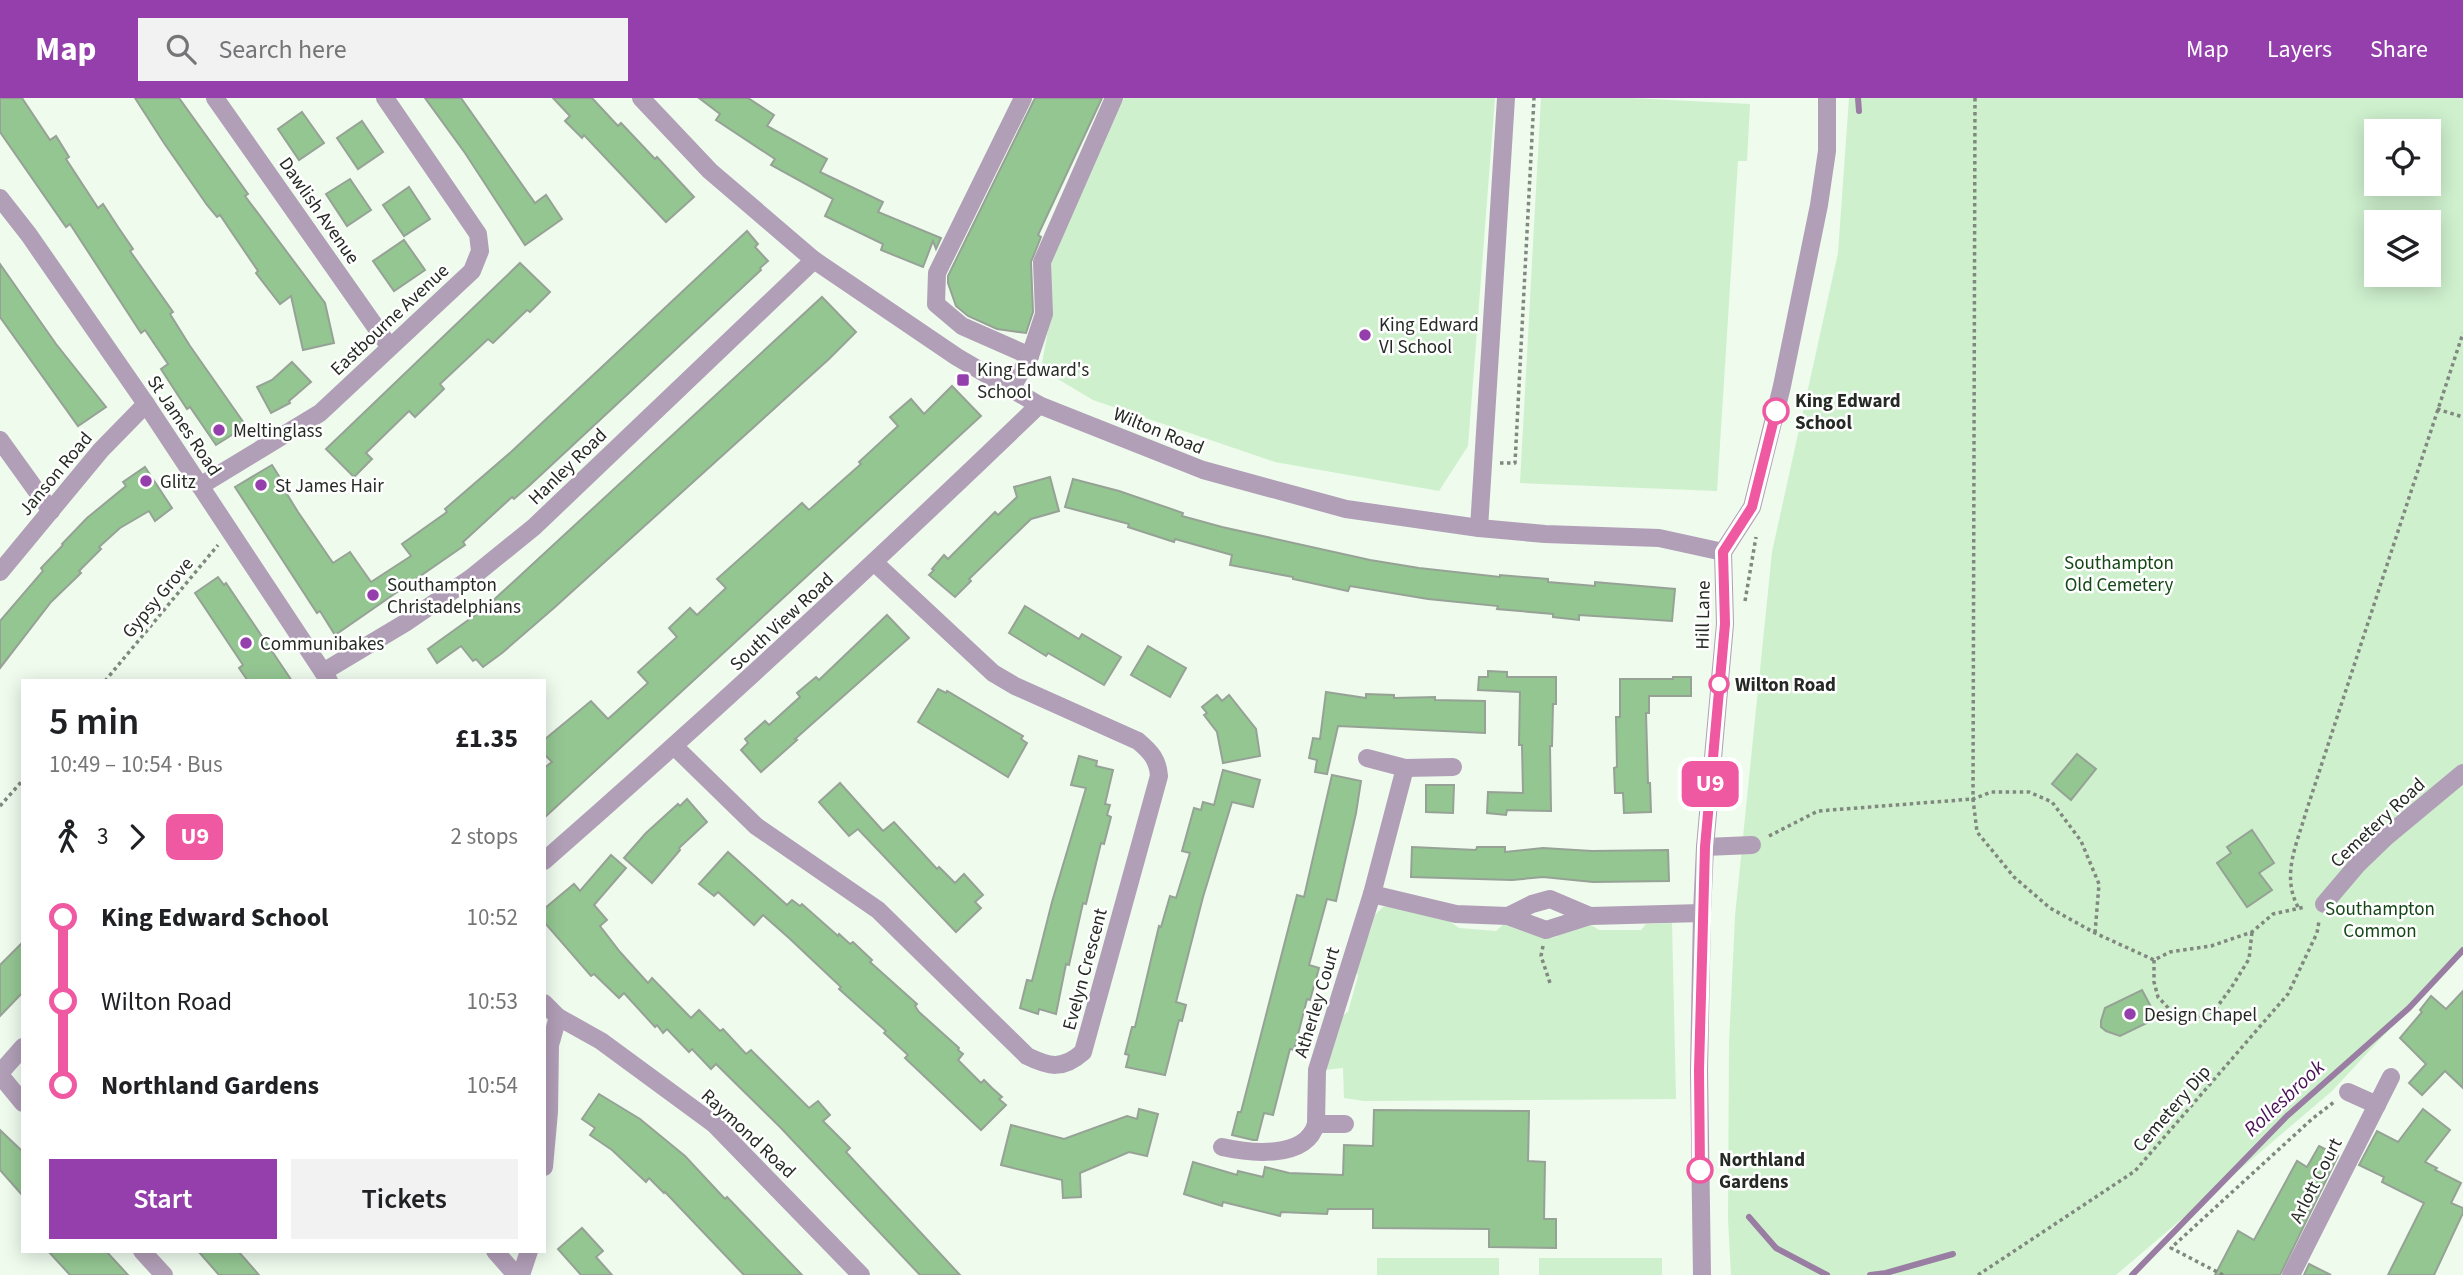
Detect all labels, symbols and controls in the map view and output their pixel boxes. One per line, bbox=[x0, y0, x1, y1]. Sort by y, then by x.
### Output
search box bbox=[138, 18, 628, 81]
text: Map bbox=[35, 26, 96, 73]
icon: search bbox=[162, 30, 200, 68]
text: Search here bbox=[218, 31, 347, 68]
text: Map bbox=[2186, 32, 2229, 67]
text: Layers bbox=[2267, 32, 2332, 67]
text: Share bbox=[2370, 32, 2428, 67]
map controls bbox=[2364, 119, 2441, 287]
button: locate bbox=[2364, 119, 2441, 196]
street label: Dawlish Avenue bbox=[272, 152, 366, 270]
button: layers bbox=[2364, 210, 2441, 287]
street label: Eastbourne Avenue bbox=[325, 258, 455, 382]
place label: King Edward VI School bbox=[1379, 312, 1479, 361]
marker: King Edward VI School bbox=[1357, 327, 1373, 343]
place label: King Edward's School bbox=[977, 357, 1089, 406]
street label: St James Road bbox=[140, 370, 227, 482]
marker: King Edward's School bbox=[955, 372, 971, 388]
place label: King Edward School bbox=[1795, 388, 1901, 437]
marker: King Edward School bbox=[1763, 398, 1789, 424]
street label: Wilton Road bbox=[1109, 401, 1208, 462]
place label: Meltinglass bbox=[233, 418, 323, 445]
marker: Meltinglass bbox=[211, 422, 227, 438]
street label: Hanley Road bbox=[523, 423, 613, 512]
street label: Janson Road bbox=[13, 426, 99, 522]
place label: Glitz bbox=[160, 469, 196, 496]
marker: Glitz bbox=[138, 473, 154, 489]
place label: St James Hair bbox=[275, 473, 384, 500]
marker: St James Hair bbox=[253, 477, 269, 493]
park label: Southampton Old Cemetery bbox=[2064, 550, 2174, 599]
street label: Gypsy Grove bbox=[116, 552, 200, 644]
street label: South View Road bbox=[724, 567, 840, 678]
place label: Southampton Christadelphians bbox=[387, 572, 521, 621]
street label: Hill Lane bbox=[1689, 580, 1718, 650]
marker: Southampton Christadelphians bbox=[365, 587, 381, 603]
place label: Communibakes bbox=[260, 631, 384, 658]
marker: Communibakes bbox=[238, 635, 254, 651]
place label: Wilton Road bbox=[1735, 672, 1836, 699]
marker: Wilton Road bbox=[1709, 674, 1729, 694]
text: 5 min bbox=[49, 695, 139, 749]
text: £1.35 bbox=[455, 720, 518, 757]
text: 10:49 – 10:54 · Bus bbox=[49, 748, 223, 781]
line badge: U9 bbox=[1678, 761, 1742, 807]
text: U9 bbox=[1696, 766, 1724, 801]
street label: Cemetery Road bbox=[2324, 772, 2432, 874]
icon: walk bbox=[49, 818, 87, 856]
icon: forward bbox=[118, 818, 156, 856]
text: U9 bbox=[180, 819, 209, 854]
text: 3 bbox=[97, 820, 108, 853]
text: 2 stops bbox=[451, 820, 518, 853]
park label: Southampton Common bbox=[2325, 896, 2435, 945]
text: King Edward School bbox=[101, 899, 329, 936]
text: 10:52 bbox=[467, 901, 518, 934]
street label: Evelyn Crescent bbox=[1056, 905, 1115, 1033]
street label: Atherley Court bbox=[1288, 943, 1347, 1061]
text: Wilton Road bbox=[101, 983, 232, 1020]
text: 10:53 bbox=[467, 985, 518, 1018]
place label: Design Chapel bbox=[2144, 1002, 2257, 1029]
marker: Design Chapel bbox=[2122, 1006, 2138, 1022]
water label: Rollesbrook bbox=[2237, 1052, 2332, 1143]
street label: Cemetery Dip bbox=[2127, 1060, 2218, 1158]
text: Northland Gardens bbox=[101, 1067, 319, 1104]
text: 10:54 bbox=[467, 1069, 518, 1102]
street label: Raymond Road bbox=[695, 1083, 801, 1185]
street label: Arlott Court bbox=[2283, 1133, 2350, 1228]
place label: Northland Gardens bbox=[1719, 1147, 1805, 1196]
marker: Northland Gardens bbox=[1687, 1157, 1713, 1183]
button: Start bbox=[49, 1159, 277, 1239]
button: Tickets bbox=[291, 1159, 518, 1239]

